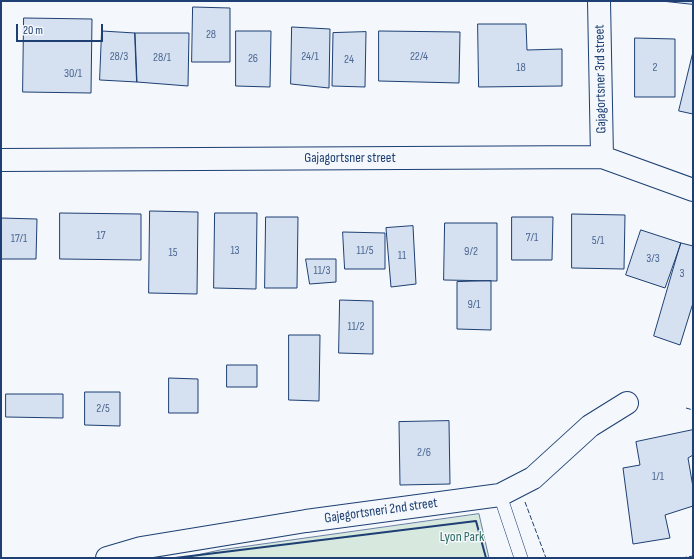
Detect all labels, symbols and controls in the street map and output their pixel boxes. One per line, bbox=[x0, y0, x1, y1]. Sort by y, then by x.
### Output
scale bar bbox=[18, 16, 105, 42]
text: 20 m bbox=[23, 23, 43, 38]
street label: Gajagortsner 3rd street bbox=[592, 24, 610, 134]
house number: 28 bbox=[206, 28, 216, 42]
house number: 28/3 bbox=[110, 50, 128, 64]
house number: 24/1 bbox=[301, 50, 319, 64]
house number: 22/4 bbox=[410, 50, 428, 64]
house number: 28/1 bbox=[153, 51, 171, 65]
house number: 26 bbox=[248, 52, 258, 66]
house number: 24 bbox=[344, 53, 354, 67]
house number: 18 bbox=[516, 61, 526, 75]
house number: 2 bbox=[653, 61, 657, 75]
house number: 30/1 bbox=[64, 67, 82, 81]
street label: Gajagortsner street bbox=[304, 150, 396, 166]
house number: 17 bbox=[97, 229, 105, 243]
house number: 7/1 bbox=[526, 231, 538, 245]
house number: 17/1 bbox=[11, 232, 27, 246]
house number: 5/1 bbox=[592, 234, 604, 248]
house number: 13 bbox=[230, 244, 240, 258]
house number: 11/5 bbox=[357, 244, 373, 258]
house number: 9/2 bbox=[464, 245, 478, 259]
house number: 15 bbox=[168, 246, 178, 260]
house number: 11 bbox=[398, 249, 406, 263]
house number: 3/3 bbox=[646, 252, 660, 266]
house number: 11/3 bbox=[313, 264, 331, 278]
house number: 3 bbox=[679, 267, 685, 281]
house number: 9/1 bbox=[467, 298, 481, 312]
house number: 11/2 bbox=[347, 320, 365, 334]
house number: 2/5 bbox=[96, 402, 110, 416]
house number: 2/6 bbox=[417, 446, 431, 460]
house number: 1/1 bbox=[652, 470, 664, 484]
street label: Gajegortsneri 2nd street bbox=[323, 495, 439, 527]
park label: Lyon Park bbox=[440, 529, 484, 545]

